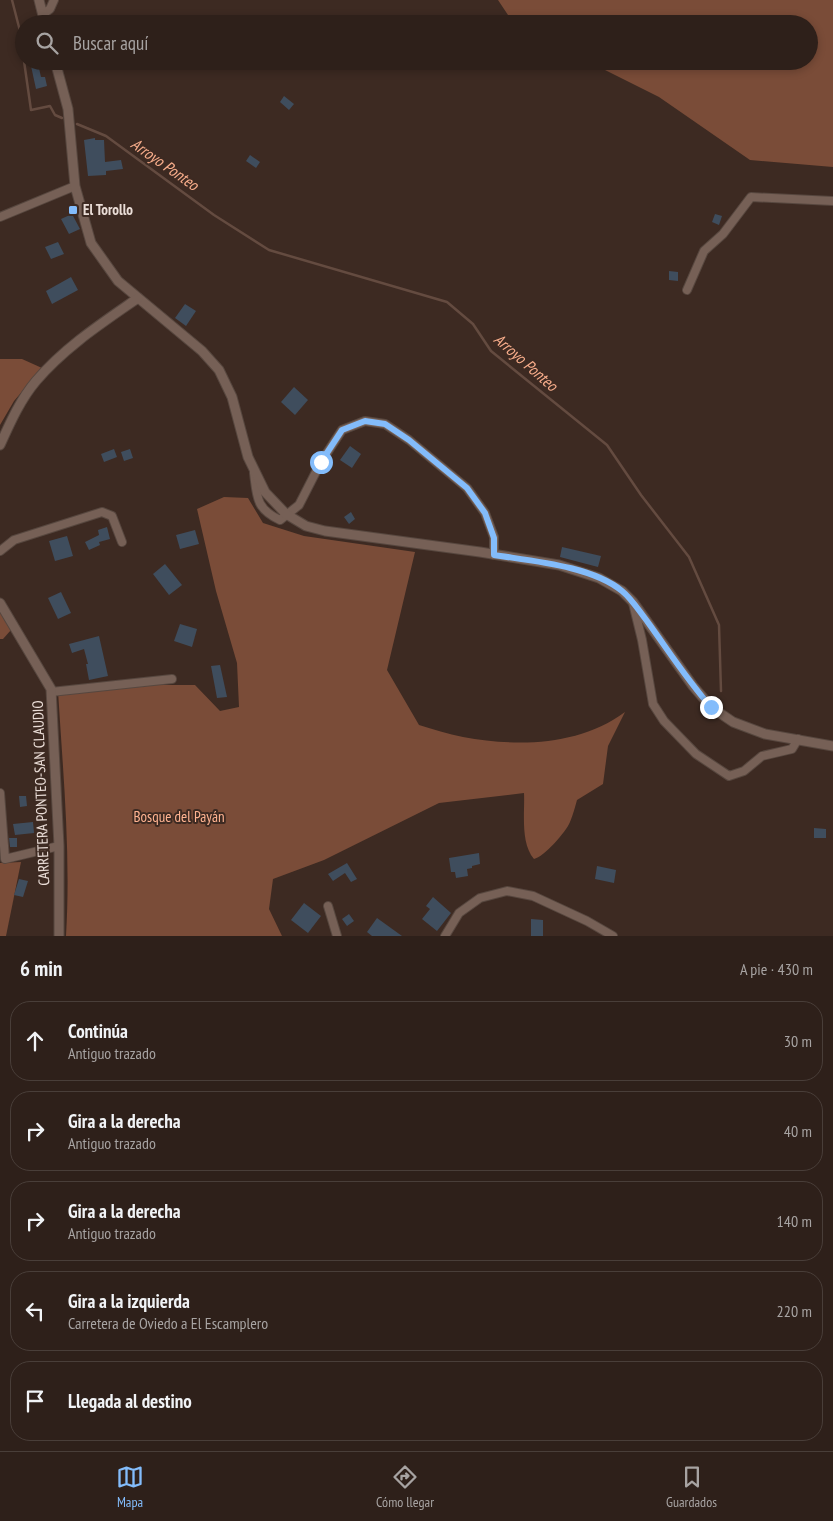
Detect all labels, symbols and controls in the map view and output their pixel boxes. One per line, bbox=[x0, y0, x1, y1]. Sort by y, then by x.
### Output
search box bbox=[15, 15, 818, 70]
icon: search bbox=[33, 29, 61, 57]
text: Buscar aquí bbox=[73, 31, 148, 55]
water label: Arroyo Ponteo bbox=[127, 134, 203, 195]
place label: El Torollo bbox=[83, 200, 133, 219]
marker: El Torollo bbox=[67, 204, 79, 216]
water label: Arroyo Ponteo bbox=[490, 329, 563, 396]
route start bbox=[310, 451, 333, 474]
route end bbox=[700, 696, 723, 719]
street label: CARRETERA PONTEO-SAN CLAUDIO bbox=[28, 700, 53, 886]
park label: Bosque del Payán bbox=[134, 807, 224, 826]
text: 6 min bbox=[20, 955, 62, 982]
text: A pie · 430 m bbox=[740, 959, 813, 979]
text: Continúa bbox=[68, 1019, 128, 1043]
icon: ahead bbox=[21, 1027, 49, 1055]
text: 30 m bbox=[784, 1031, 812, 1051]
text: Antiguo trazado bbox=[68, 1043, 156, 1063]
text: Gira a la derecha bbox=[68, 1109, 181, 1133]
icon: right bbox=[21, 1117, 49, 1145]
text: 40 m bbox=[784, 1121, 812, 1141]
text: Antiguo trazado bbox=[68, 1133, 156, 1153]
text: Gira a la derecha bbox=[68, 1199, 181, 1223]
icon: right bbox=[21, 1207, 49, 1235]
text: 140 m bbox=[777, 1211, 812, 1231]
text: Antiguo trazado bbox=[68, 1223, 156, 1243]
text: Gira a la izquierda bbox=[68, 1289, 190, 1313]
icon: left bbox=[21, 1297, 49, 1325]
text: 220 m bbox=[777, 1301, 812, 1321]
text: Carretera de Oviedo a El Escamplero bbox=[68, 1313, 268, 1333]
icon: arrive bbox=[21, 1387, 49, 1415]
text: Llegada al destino bbox=[68, 1389, 192, 1413]
tab: Mapa bbox=[116, 1463, 144, 1511]
tab: Cómo llegar bbox=[376, 1463, 434, 1511]
tab: Guardados bbox=[666, 1463, 717, 1511]

